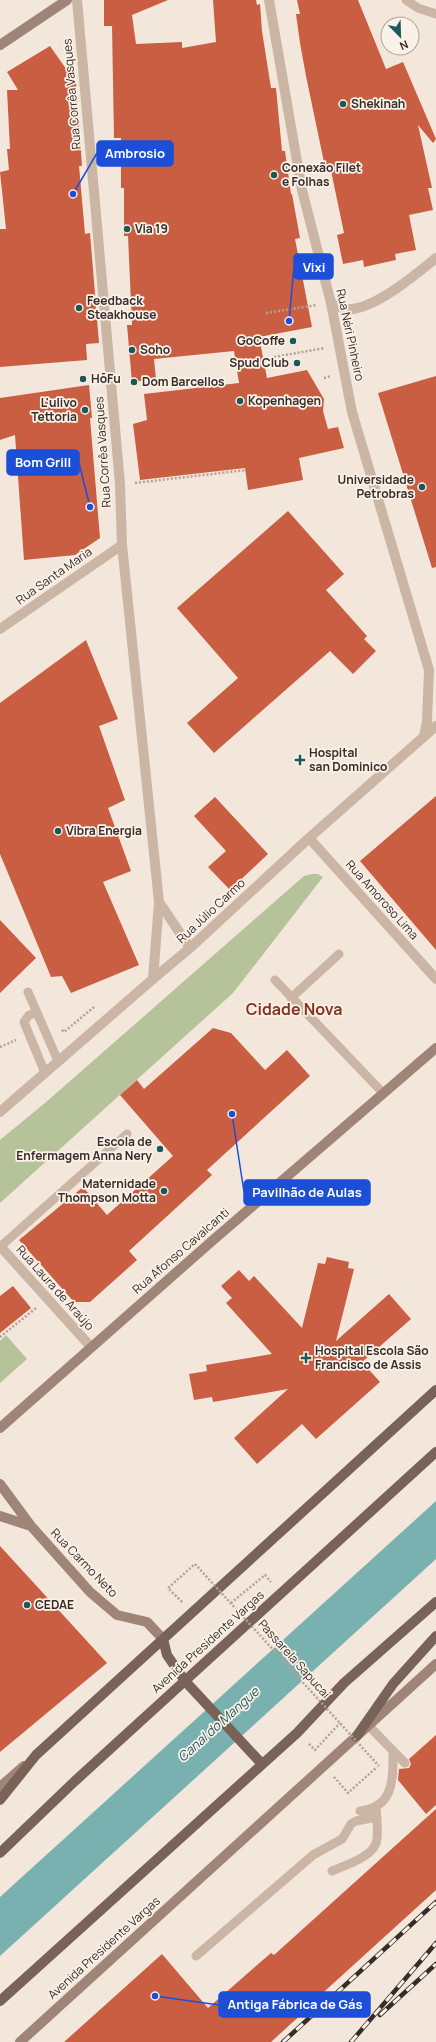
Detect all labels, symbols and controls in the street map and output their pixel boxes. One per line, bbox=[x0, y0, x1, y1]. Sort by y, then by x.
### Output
north arrow bbox=[380, 16, 420, 56]
text: N bbox=[397, 37, 411, 54]
street label: Rua Corrêa Vasques bbox=[58, 38, 85, 150]
place label: Shekinah bbox=[351, 95, 405, 112]
marker: Shekinah bbox=[338, 99, 348, 109]
callout: Ambrosio bbox=[97, 141, 173, 166]
text: Ambrosio bbox=[105, 144, 165, 162]
place label: Conexão Filet e Folhas bbox=[282, 159, 361, 190]
marker: Conexão Filet e Folhas bbox=[269, 170, 279, 180]
place label: Via 19 bbox=[135, 220, 168, 237]
marker: Via 19 bbox=[122, 224, 132, 234]
callout: Vixi bbox=[294, 254, 333, 279]
text: Vixi bbox=[303, 258, 325, 276]
street label: Rua Néri Pinheiro bbox=[332, 287, 369, 383]
place label: Feedback Steakhouse bbox=[87, 292, 156, 323]
marker: Feedback Steakhouse bbox=[74, 303, 84, 313]
place label: GoCoffe bbox=[237, 332, 285, 349]
marker: GoCoffe bbox=[288, 336, 298, 346]
place label: Soho bbox=[140, 341, 170, 358]
marker: Soho bbox=[127, 345, 137, 355]
place label: Spud Club bbox=[229, 354, 289, 371]
marker: Spud Club bbox=[292, 358, 302, 368]
place label: HōFu bbox=[91, 370, 121, 387]
place label: Dom Barcellos bbox=[142, 373, 225, 390]
marker: HōFu bbox=[78, 374, 88, 384]
marker: Dom Barcellos bbox=[129, 377, 139, 387]
place label: Kopenhagen bbox=[248, 392, 321, 409]
place label: L'ulivo Tettoria bbox=[31, 394, 77, 425]
street label: Rua Corrêa Vasques bbox=[90, 396, 115, 508]
marker: Kopenhagen bbox=[235, 396, 245, 406]
marker: L'ulivo Tettoria bbox=[80, 405, 90, 415]
callout: Bom Grill bbox=[7, 450, 79, 475]
text: Bom Grill bbox=[15, 453, 71, 471]
place label: Universidade Petrobras bbox=[338, 471, 414, 502]
marker: Universidade Petrobras bbox=[417, 482, 427, 492]
street label: Rua Santa Maria bbox=[12, 543, 95, 608]
place label: Hospital san Dominico bbox=[309, 744, 387, 775]
marker: Hospital san Dominico bbox=[294, 754, 306, 766]
place label: Vibra Energia bbox=[66, 822, 142, 839]
marker: Vibra Energia bbox=[53, 826, 63, 836]
street label: Rua Amoroso Lima bbox=[342, 856, 423, 943]
street label: Rua Júlio Carmo bbox=[173, 874, 249, 947]
district label: Cidade Nova bbox=[246, 998, 342, 1020]
place label: Escola de Enfermagem Anna Nery bbox=[16, 1133, 152, 1164]
marker: Escola de Enfermagem Anna Nery bbox=[155, 1144, 165, 1154]
place label: Maternidade Thompson Motta bbox=[58, 1175, 156, 1206]
callout: Pavilhão de Aulas bbox=[244, 1180, 370, 1205]
text: Pavilhão de Aulas bbox=[252, 1183, 362, 1201]
marker: Maternidade Thompson Motta bbox=[159, 1186, 169, 1196]
street label: Rua Afonso Cavalcanti bbox=[129, 1204, 233, 1297]
street label: Rua Laura de Araújo bbox=[13, 1241, 98, 1334]
place label: Hospital Escola São Francisco de Assis bbox=[315, 1342, 429, 1373]
marker: Hospital Escola São Francisco de Assis bbox=[300, 1352, 312, 1364]
street label: Rua Carmo Neto bbox=[47, 1524, 122, 1601]
street label: Avenida Presidente Vargas bbox=[148, 1586, 268, 1697]
place label: CEDAE bbox=[35, 1596, 74, 1613]
marker: CEDAE bbox=[22, 1600, 32, 1610]
street label: Passarela Sapucaí bbox=[254, 1616, 334, 1702]
water label: Canal do Mangue bbox=[173, 1682, 264, 1765]
street label: Avenida Presidente Vargas bbox=[44, 1892, 164, 2003]
callout: Antiga Fábrica de Gás bbox=[219, 1992, 370, 2017]
text: Antiga Fábrica de Gás bbox=[227, 1995, 363, 2013]

